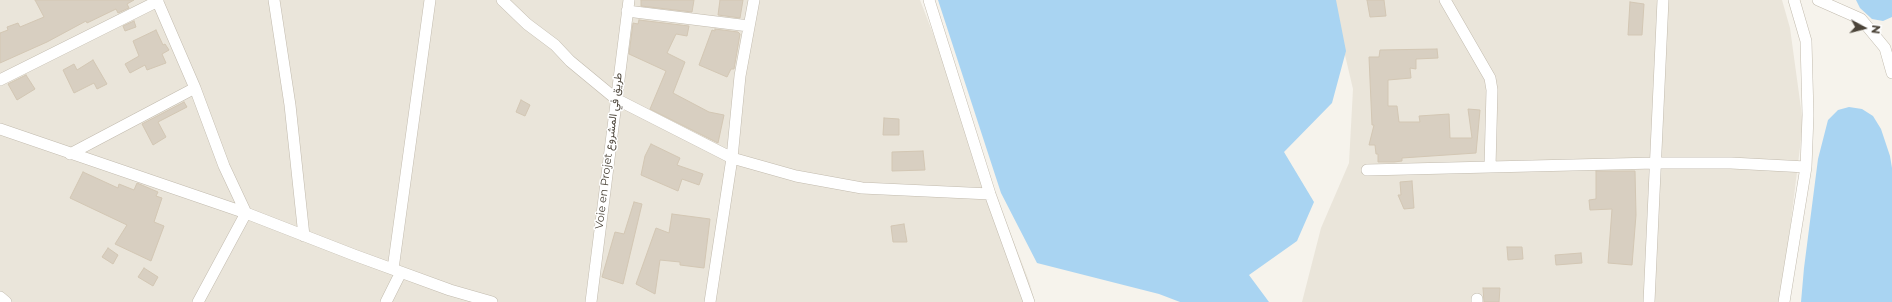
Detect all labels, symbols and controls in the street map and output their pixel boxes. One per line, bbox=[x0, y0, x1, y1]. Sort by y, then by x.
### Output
north arrow bbox=[1844, 8, 1884, 48]
text: N bbox=[1868, 24, 1883, 35]
street label: Voie en Projet طريق في المشروع bbox=[593, 72, 625, 230]

